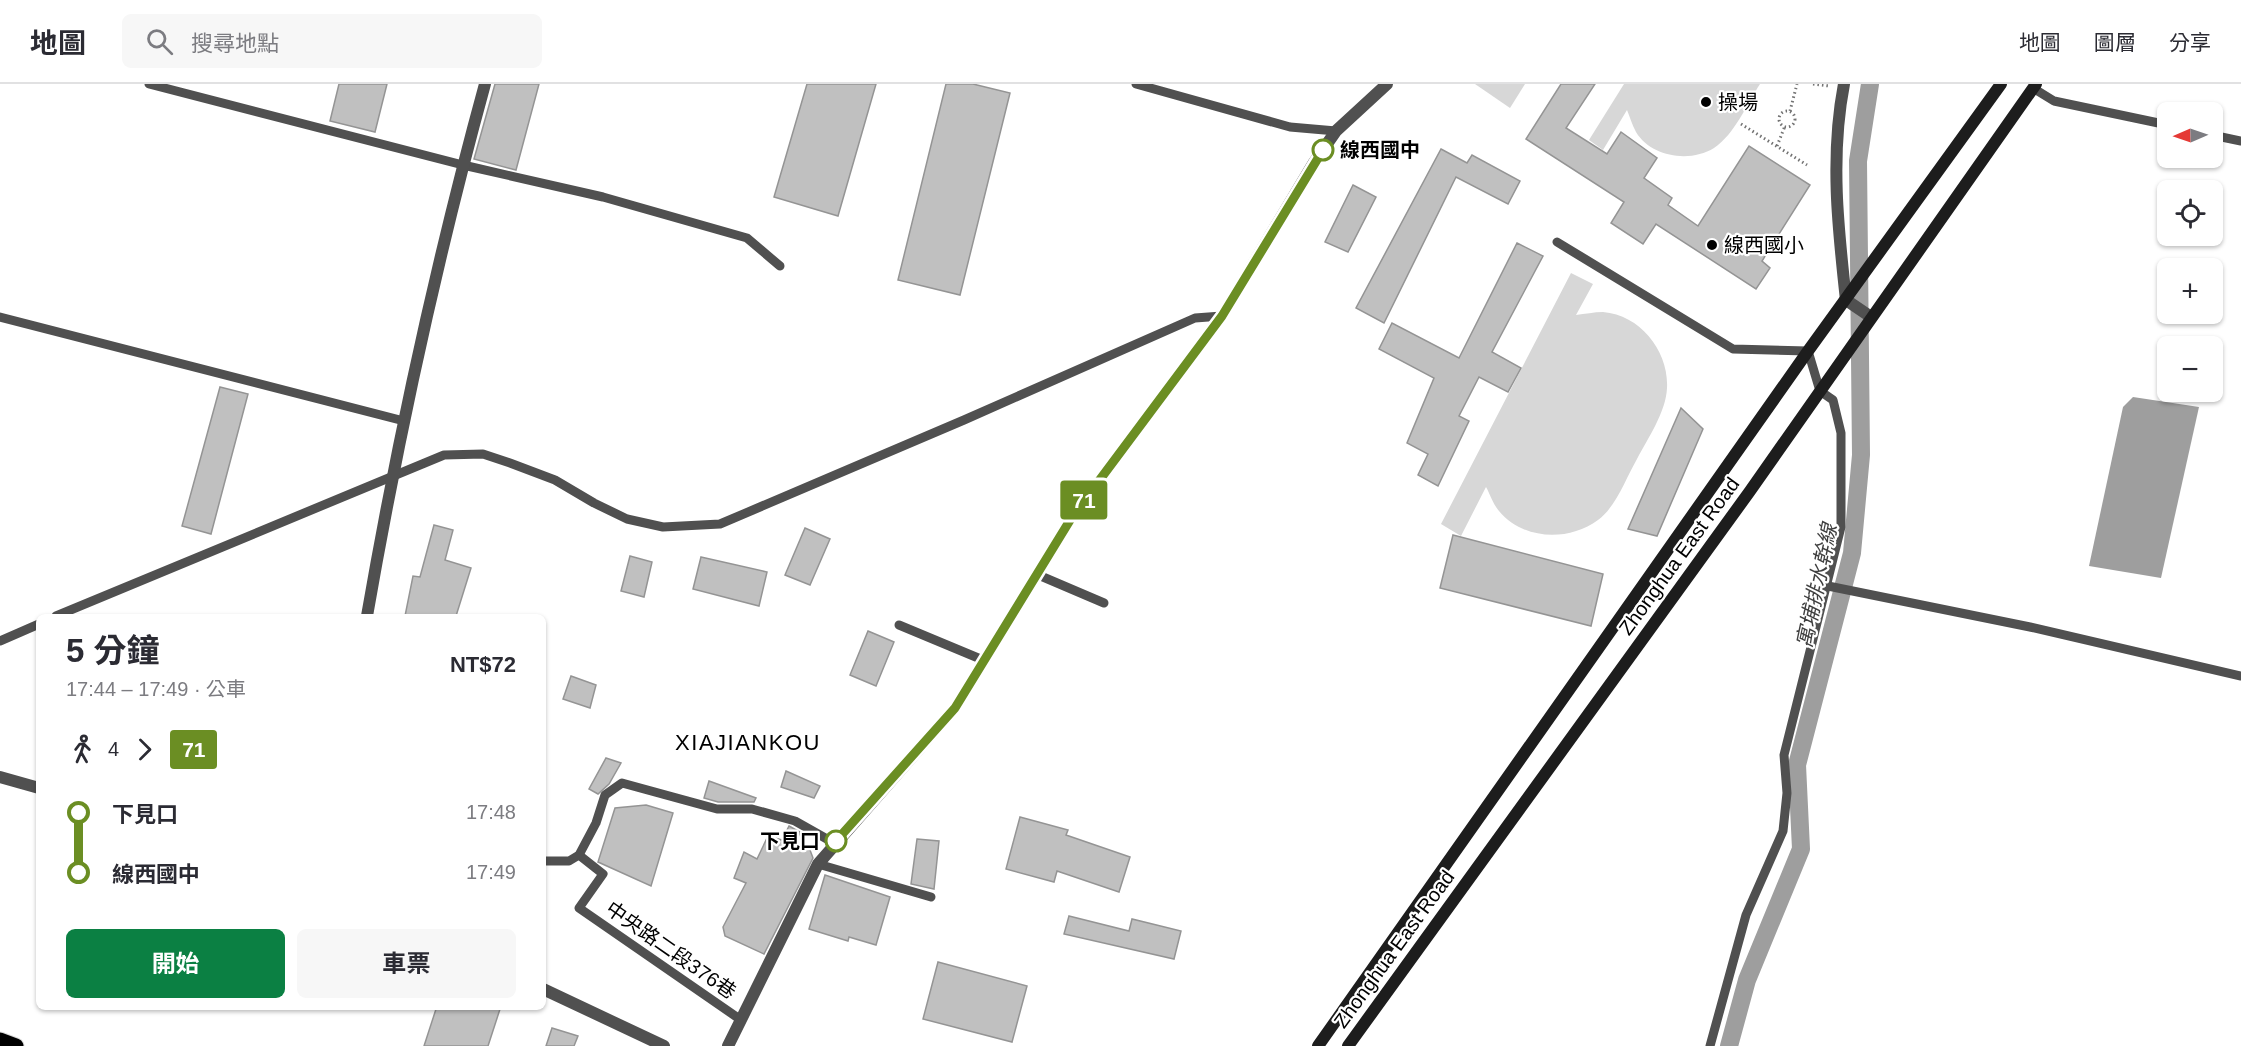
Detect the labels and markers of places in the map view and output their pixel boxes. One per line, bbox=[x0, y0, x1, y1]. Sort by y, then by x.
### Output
place label: 操場 bbox=[1718, 91, 1758, 113]
marker: 操場 bbox=[1699, 95, 1713, 109]
marker: 線西國中 bbox=[1312, 139, 1334, 161]
place label: 線西國中 bbox=[1340, 139, 1420, 161]
place label: 線西國小 bbox=[1724, 234, 1804, 256]
marker: 線西國小 bbox=[1705, 238, 1719, 252]
place label: 下見口 bbox=[760, 830, 820, 852]
marker: 下見口 bbox=[825, 830, 847, 852]

